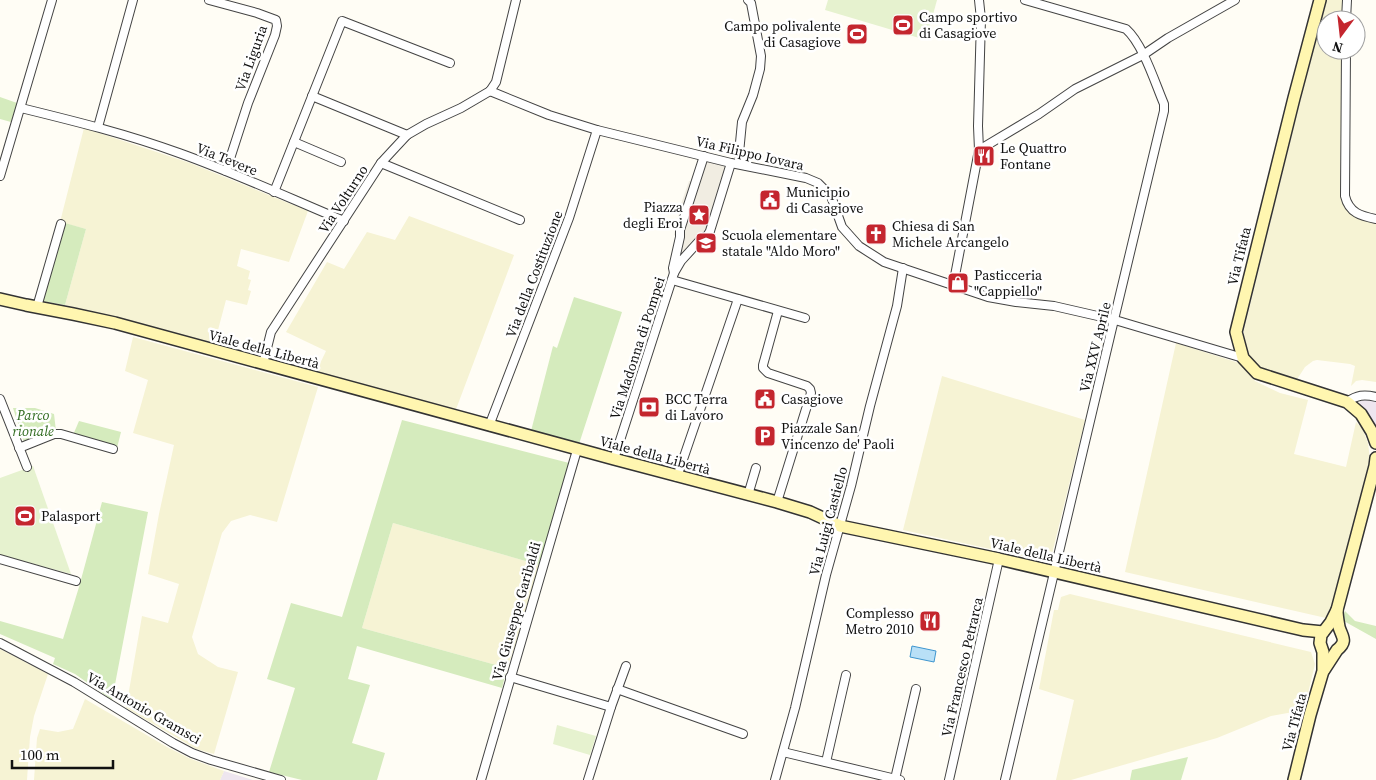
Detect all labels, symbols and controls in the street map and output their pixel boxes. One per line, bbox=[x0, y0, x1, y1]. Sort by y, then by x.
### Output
place label: Campo sportivo di Casagiove bbox=[919, 7, 1018, 43]
north arrow bbox=[1316, 10, 1366, 60]
sports icon: Campo sportivo di Casagiove bbox=[891, 13, 915, 37]
place label: Campo polivalente di Casagiove bbox=[724, 16, 841, 52]
street label: Via Liguria bbox=[230, 21, 272, 94]
sports icon: Campo polivalente di Casagiove bbox=[845, 22, 869, 46]
text: N bbox=[1330, 37, 1345, 59]
street label: Via Filippo Iovara bbox=[694, 131, 807, 175]
street label: Via Tevere bbox=[193, 138, 261, 180]
place label: Le Quattro Fontane bbox=[1000, 138, 1067, 174]
restaurant icon: Le Quattro Fontane bbox=[972, 144, 996, 168]
street label: Via Volturno bbox=[313, 161, 373, 237]
place label: Municipio di Casagiove bbox=[786, 182, 863, 218]
public building icon: Municipio di Casagiove bbox=[758, 188, 782, 212]
place label: Piazza degli Eroi bbox=[623, 197, 684, 233]
place icon: Piazza degli Eroi bbox=[687, 203, 711, 227]
street label: Via della Costituzione bbox=[500, 207, 568, 341]
place label: Chiesa di San Michele Arcangelo bbox=[892, 216, 1009, 252]
church icon: Chiesa di San Michele Arcangelo bbox=[864, 222, 888, 246]
street label: Via Tifata bbox=[1222, 224, 1256, 287]
place label: Scuola elementare statale "Aldo Moro" bbox=[722, 225, 840, 261]
school or university icon: Scuola elementare statale "Aldo Moro" bbox=[694, 231, 718, 255]
place label: Pasticceria "Cappiello" bbox=[974, 265, 1043, 301]
shop icon: Pasticceria "Cappiello" bbox=[946, 271, 970, 295]
street label: Via Madonna di Pompei bbox=[604, 274, 670, 422]
street label: Via XXV Aprile bbox=[1074, 300, 1116, 394]
street label: Viale della Libertà bbox=[206, 325, 322, 374]
public building icon: Casagiove bbox=[753, 387, 777, 411]
place label: BCC Terra di Lavoro bbox=[665, 389, 729, 425]
place label: Casagiove bbox=[781, 389, 843, 409]
bank icon: BCC Terra di Lavoro bbox=[637, 395, 661, 419]
park label: Parco rionale bbox=[12, 405, 54, 441]
place label: Piazzale San Vincenzo de' Paoli bbox=[781, 418, 894, 454]
parking icon: Piazzale San Vincenzo de' Paoli bbox=[753, 424, 777, 448]
street label: Viale della Libertà bbox=[597, 431, 713, 480]
street label: Via Luigi Castiello bbox=[804, 464, 852, 578]
sports icon: Palasport bbox=[13, 504, 37, 528]
place label: Palasport bbox=[41, 506, 101, 526]
street label: Viale della Libertà bbox=[988, 532, 1105, 578]
street label: Via Giuseppe Garibaldi bbox=[487, 539, 545, 683]
street label: Via Francesco Petrarca bbox=[936, 594, 988, 739]
place label: Complesso Metro 2010 bbox=[845, 603, 914, 639]
restaurant icon: Complesso Metro 2010 bbox=[918, 609, 942, 633]
street label: Via Antonio Gramsci bbox=[83, 667, 205, 749]
street label: Via Tifata bbox=[1277, 690, 1312, 753]
scale bar bbox=[12, 738, 114, 770]
text: 100 m bbox=[20, 744, 60, 765]

